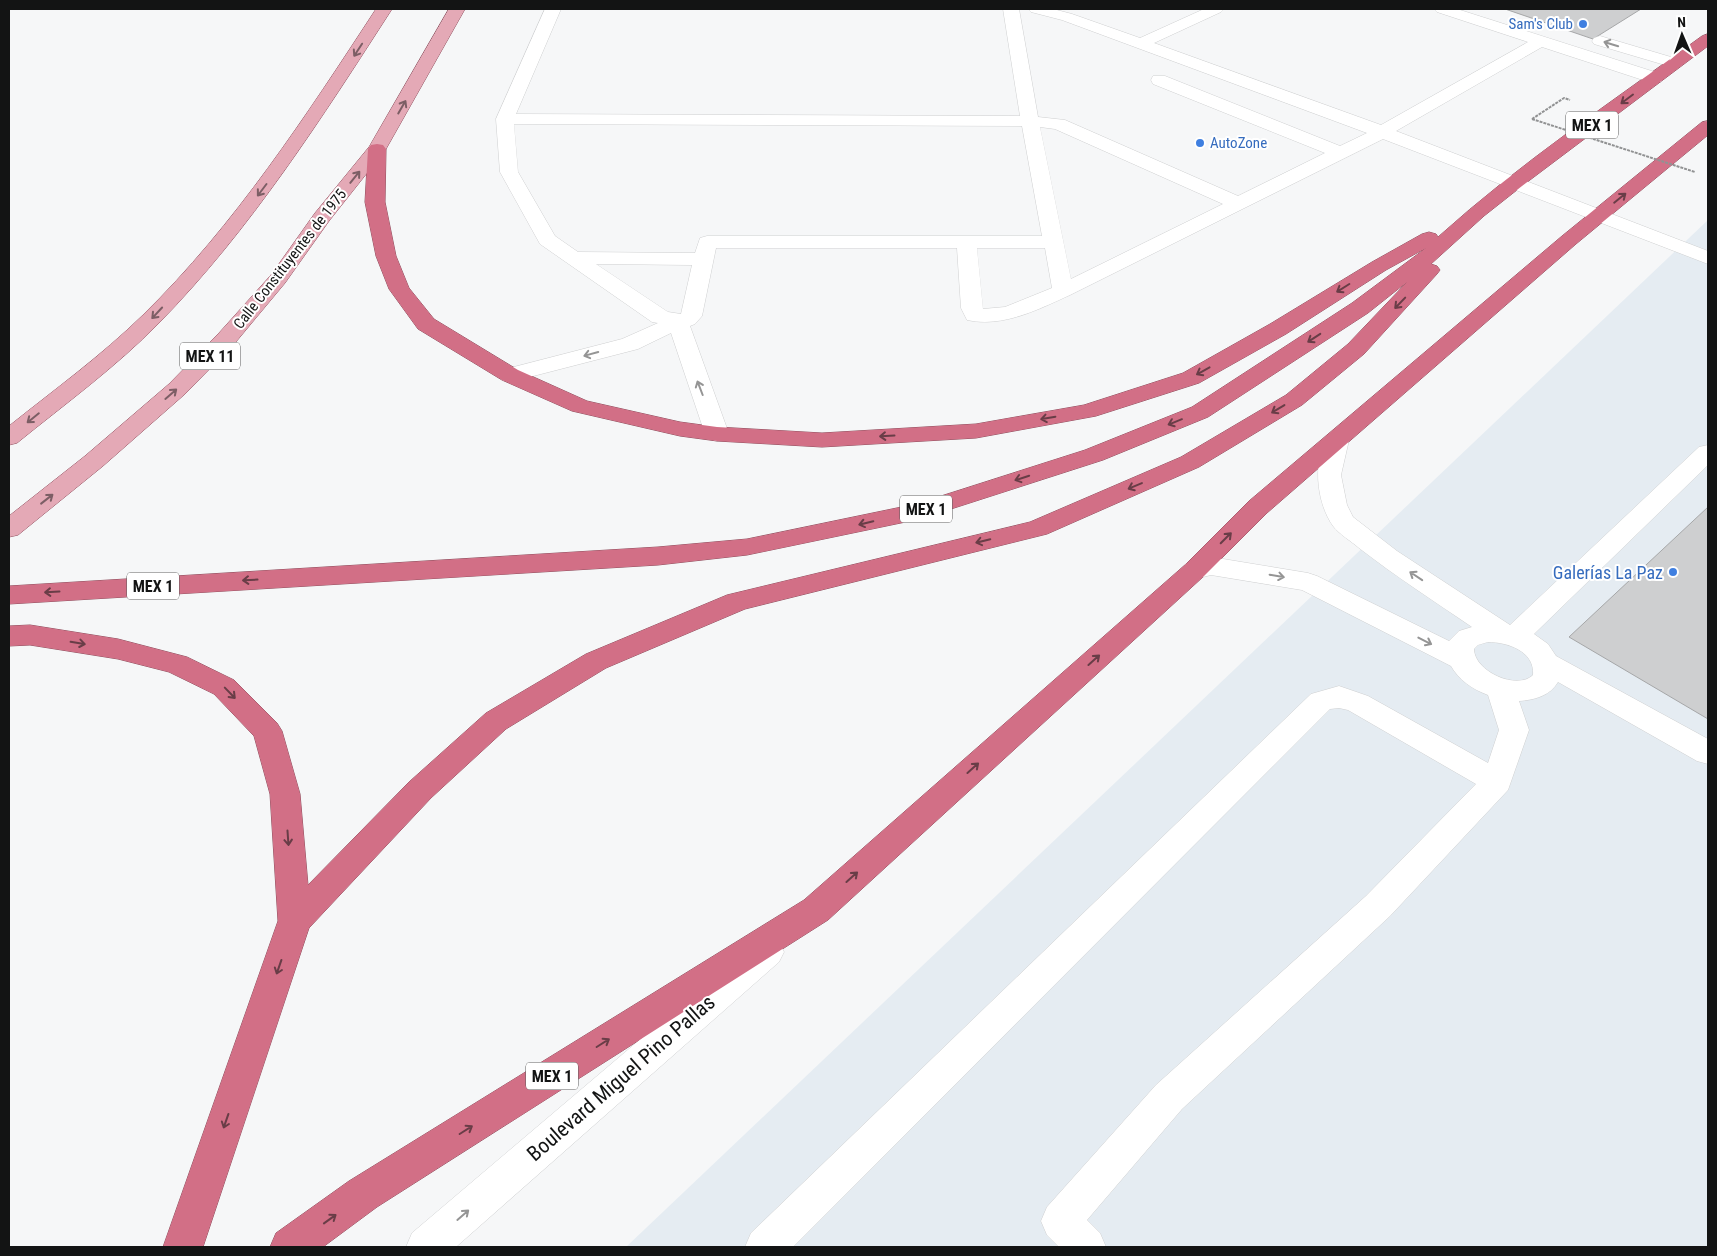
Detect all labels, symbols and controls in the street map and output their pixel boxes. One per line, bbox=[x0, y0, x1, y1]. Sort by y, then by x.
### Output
north arrow bbox=[1657, 10, 1707, 60]
text: N bbox=[1677, 14, 1686, 30]
place label: Sam's Club bbox=[1509, 15, 1573, 33]
marker: Sam's Club bbox=[1577, 18, 1589, 30]
one-way arrow bbox=[1604, 39, 1620, 49]
one-way arrow bbox=[352, 42, 362, 56]
one-way arrow bbox=[1620, 94, 1634, 104]
one-way arrow bbox=[397, 100, 407, 115]
road number: MEX 1 bbox=[1566, 112, 1618, 138]
place label: AutoZone bbox=[1210, 134, 1267, 152]
marker: AutoZone bbox=[1194, 137, 1206, 149]
one-way arrow bbox=[349, 171, 360, 184]
one-way arrow bbox=[257, 182, 267, 196]
street label: Calle Constituyentes de 1975 bbox=[230, 185, 350, 333]
one-way arrow bbox=[1613, 193, 1626, 204]
one-way arrow bbox=[1336, 283, 1350, 294]
one-way arrow bbox=[1394, 297, 1406, 310]
one-way arrow bbox=[151, 306, 162, 319]
one-way arrow bbox=[1307, 334, 1321, 344]
road number: MEX 11 bbox=[180, 342, 240, 370]
one-way arrow bbox=[583, 350, 599, 359]
one-way arrow bbox=[1197, 367, 1211, 377]
one-way arrow bbox=[694, 381, 704, 396]
one-way arrow bbox=[164, 388, 177, 400]
one-way arrow bbox=[1271, 405, 1285, 415]
one-way arrow bbox=[27, 413, 40, 424]
one-way arrow bbox=[1041, 413, 1057, 423]
one-way arrow bbox=[1168, 418, 1183, 427]
one-way arrow bbox=[879, 431, 895, 440]
one-way arrow bbox=[1015, 474, 1031, 483]
one-way arrow bbox=[1128, 481, 1143, 491]
one-way arrow bbox=[40, 494, 53, 505]
road number: MEX 1 bbox=[900, 496, 952, 522]
one-way arrow bbox=[859, 519, 875, 528]
one-way arrow bbox=[1220, 532, 1233, 544]
one-way arrow bbox=[975, 537, 991, 546]
place label: Galerías La Paz bbox=[1553, 562, 1663, 583]
marker: Galerías La Paz bbox=[1667, 566, 1679, 578]
one-way arrow bbox=[1410, 571, 1424, 581]
road number: MEX 1 bbox=[127, 572, 179, 600]
one-way arrow bbox=[1269, 572, 1285, 582]
one-way arrow bbox=[242, 576, 258, 585]
one-way arrow bbox=[45, 588, 61, 597]
one-way arrow bbox=[1417, 637, 1432, 646]
one-way arrow bbox=[69, 638, 85, 648]
one-way arrow bbox=[1088, 654, 1101, 666]
one-way arrow bbox=[224, 687, 236, 699]
one-way arrow bbox=[967, 763, 980, 774]
one-way arrow bbox=[284, 830, 293, 846]
one-way arrow bbox=[846, 871, 859, 883]
one-way arrow bbox=[274, 959, 283, 974]
street label: Boulevard Miguel Pino Pallas bbox=[522, 990, 720, 1166]
one-way arrow bbox=[596, 1038, 610, 1048]
road number: MEX 1 bbox=[526, 1062, 578, 1090]
one-way arrow bbox=[221, 1113, 230, 1128]
one-way arrow bbox=[458, 1124, 472, 1134]
one-way arrow bbox=[456, 1210, 469, 1221]
one-way arrow bbox=[323, 1213, 336, 1224]

